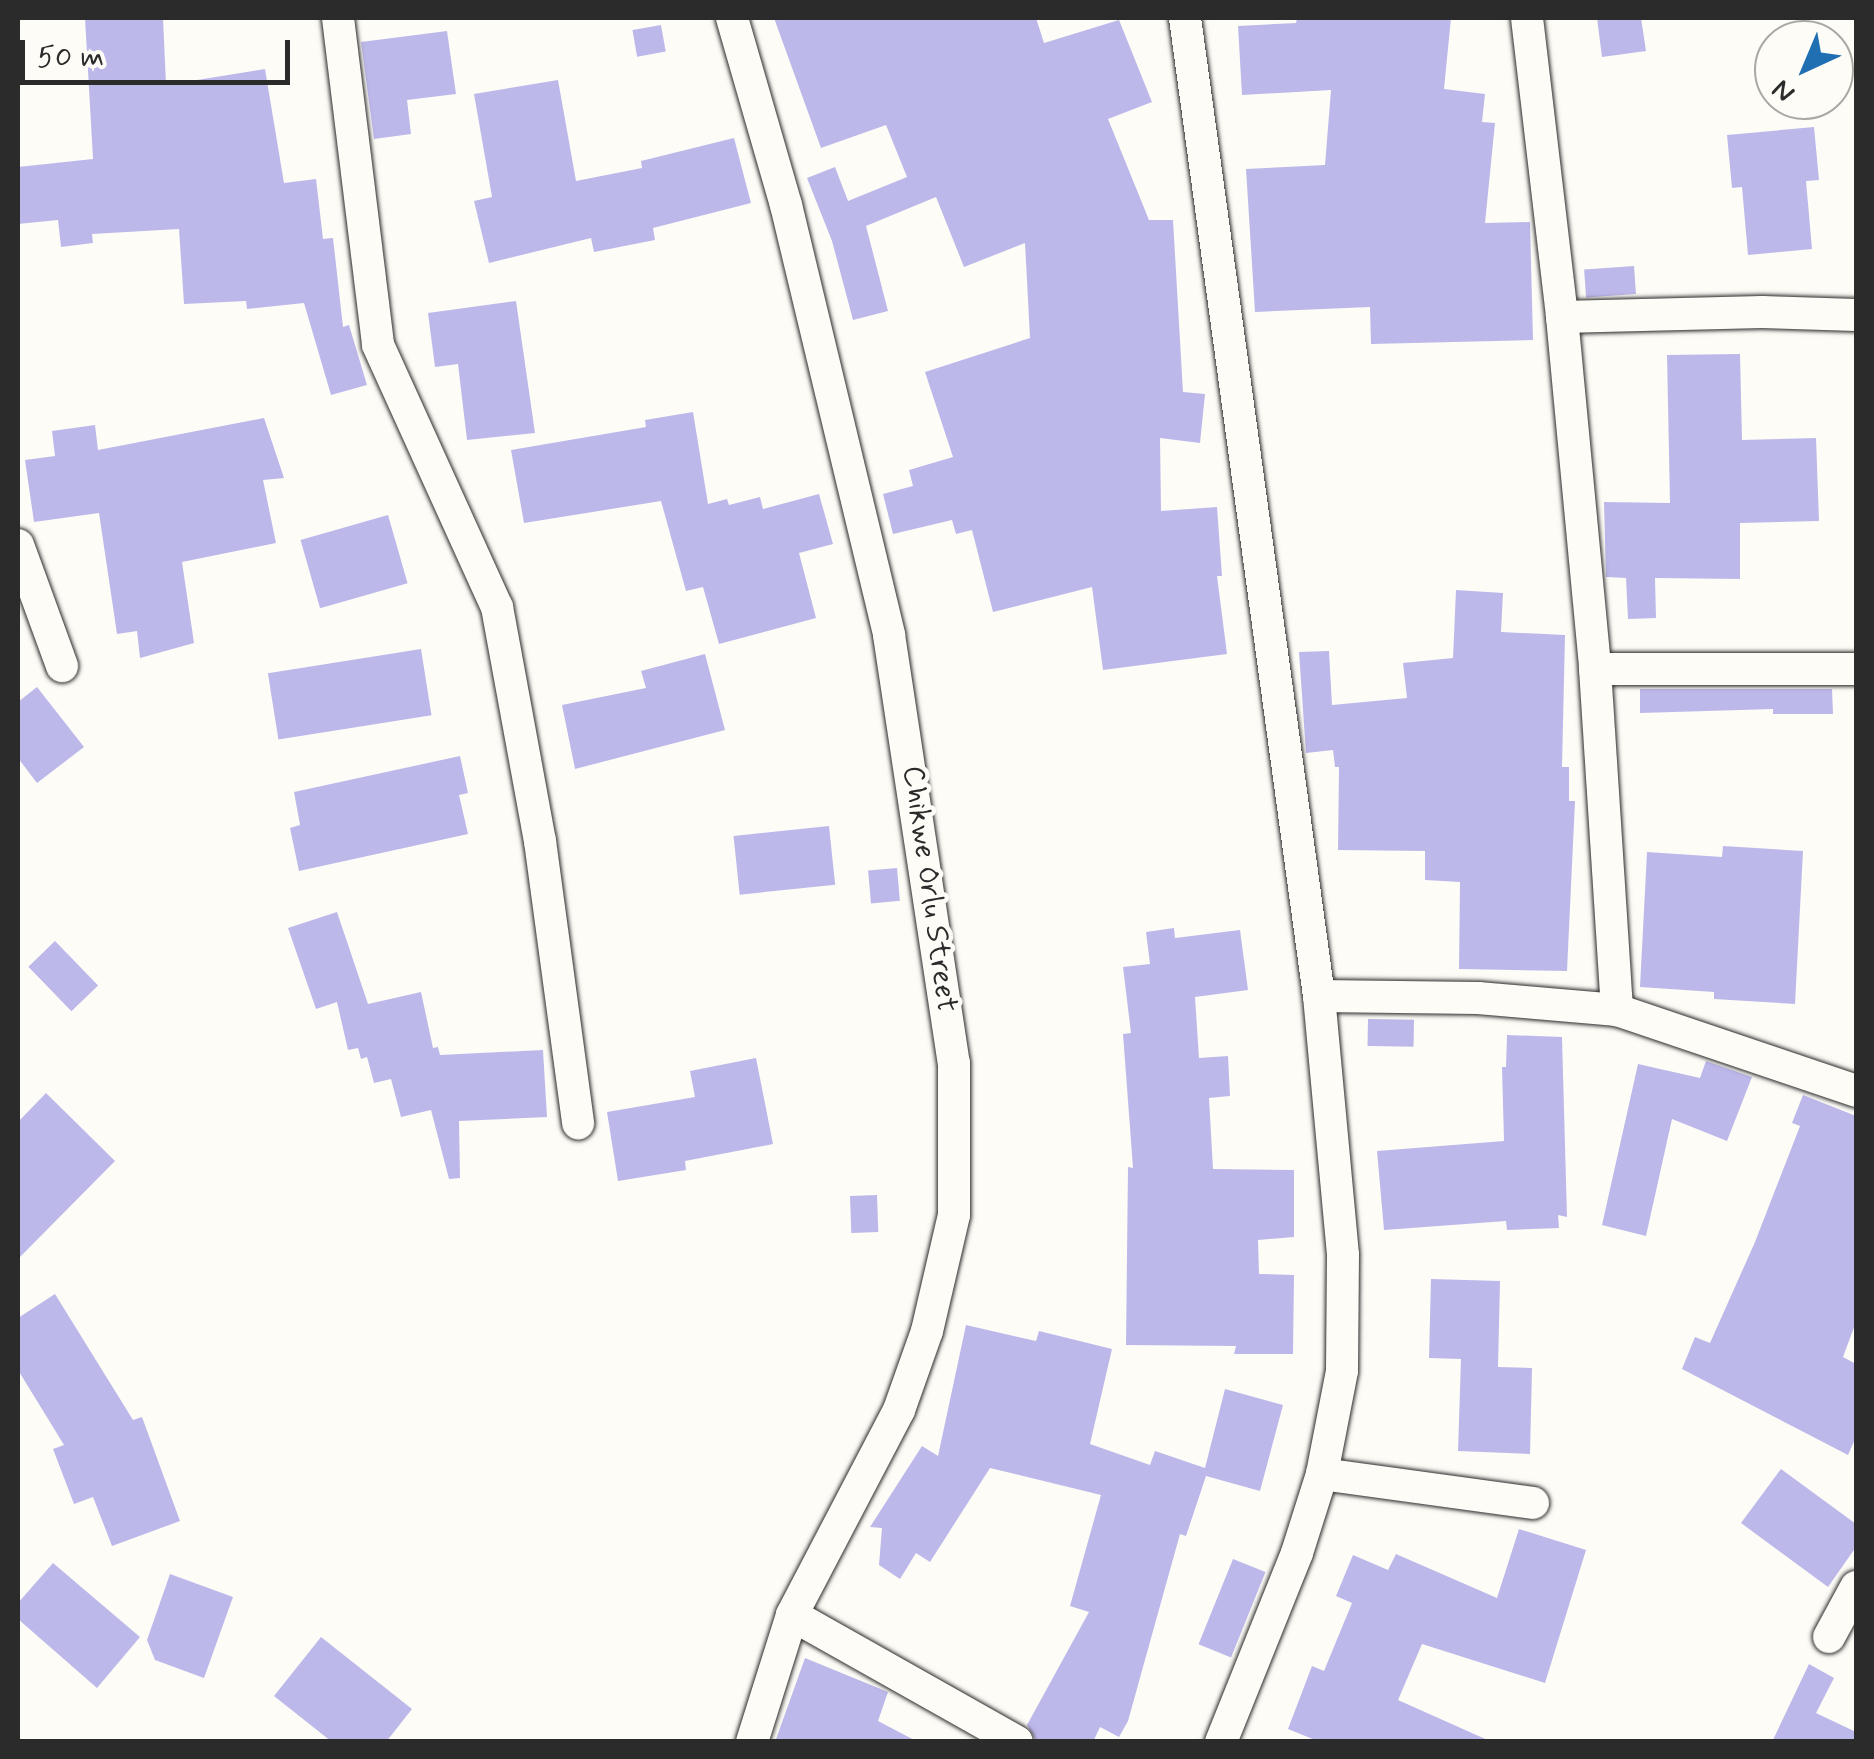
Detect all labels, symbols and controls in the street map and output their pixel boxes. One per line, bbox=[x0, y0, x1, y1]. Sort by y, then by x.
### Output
scale bar bbox=[25, 20, 295, 82]
north arrow bbox=[1754, 20, 1854, 120]
text: 50 m bbox=[37, 38, 104, 77]
text: N bbox=[1765, 71, 1804, 110]
street label: Chikwe Orlu Street bbox=[894, 765, 964, 1013]

